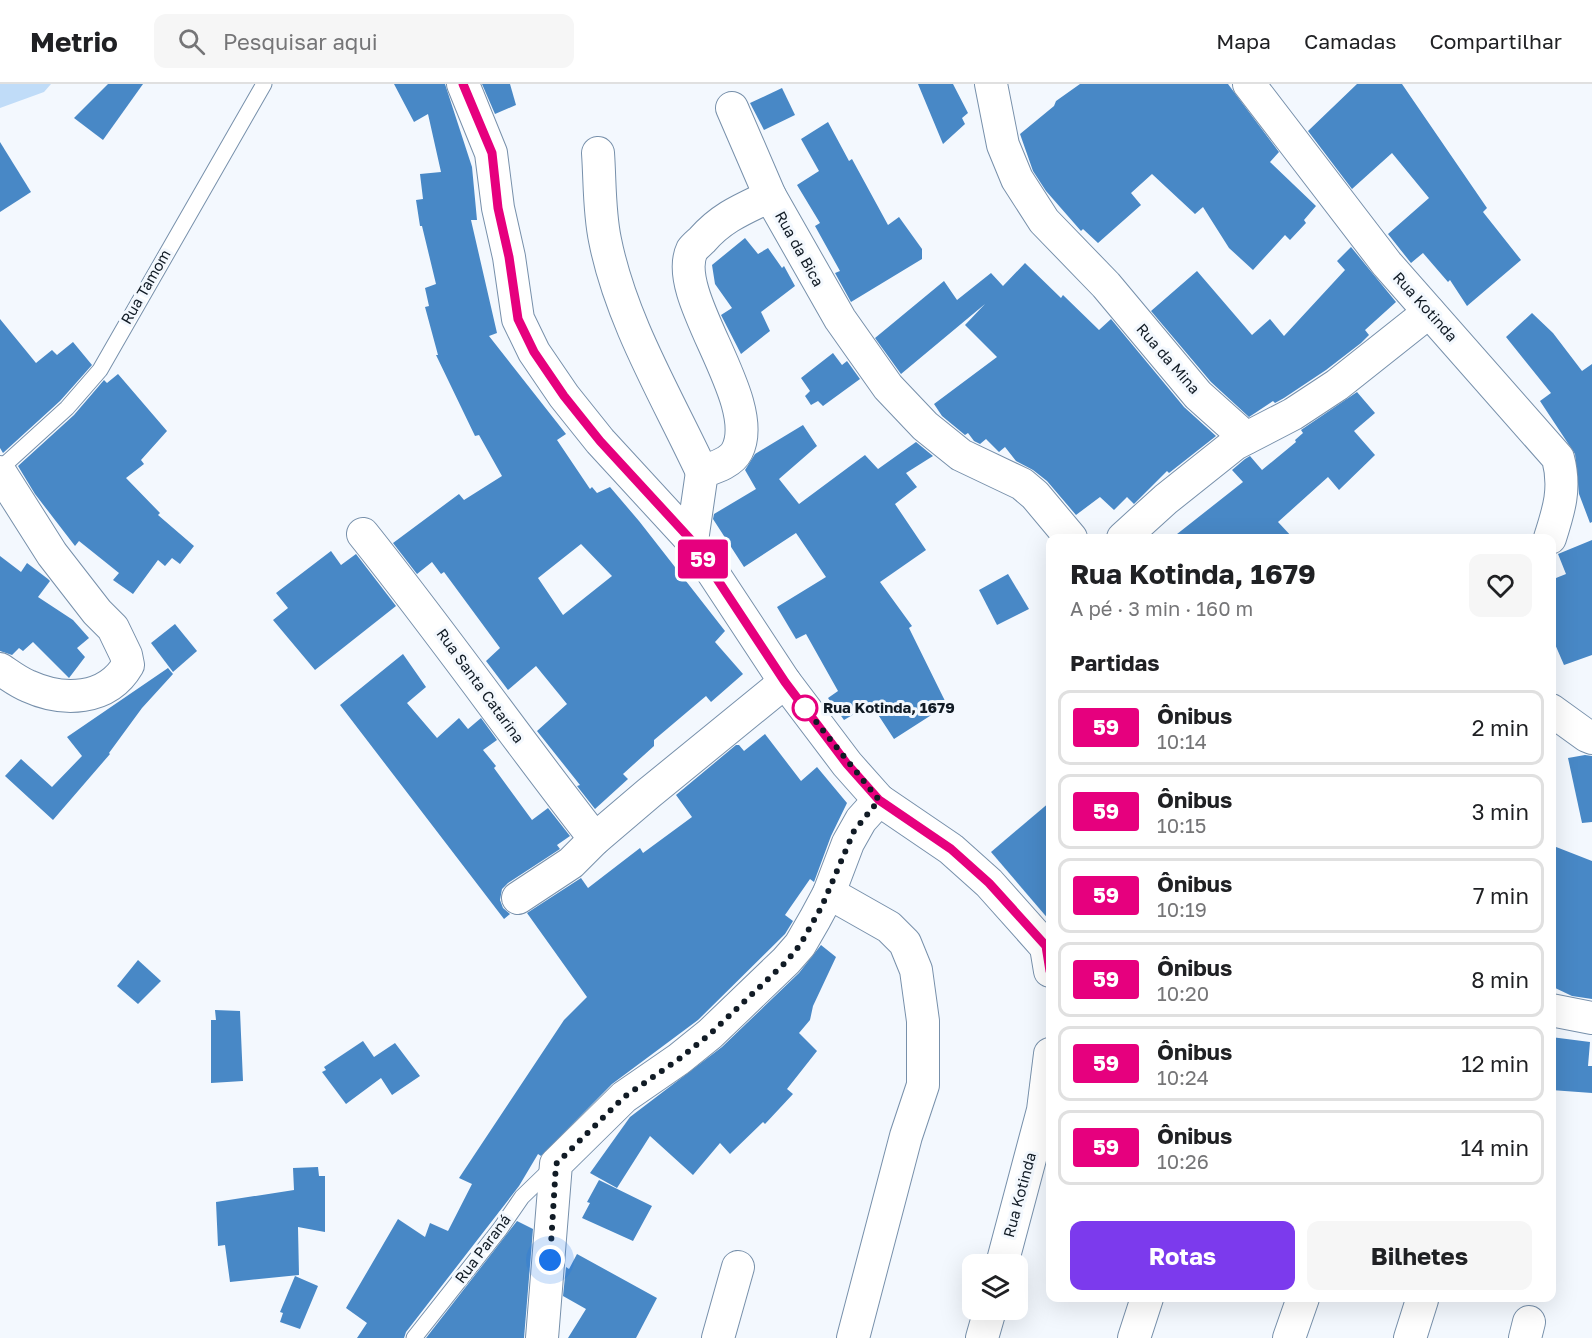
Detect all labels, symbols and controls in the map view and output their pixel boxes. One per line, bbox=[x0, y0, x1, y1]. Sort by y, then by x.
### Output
search box bbox=[154, 14, 574, 68]
text: Metrio bbox=[30, 25, 118, 58]
icon: search bbox=[175, 25, 208, 58]
text: Pesquisar aqui bbox=[223, 28, 378, 55]
text: Mapa bbox=[1216, 28, 1271, 54]
text: Camadas bbox=[1304, 28, 1396, 54]
text: Compartilhar bbox=[1429, 28, 1562, 54]
street label: Rua da Bica bbox=[772, 208, 828, 289]
street label: Rua Tamom bbox=[117, 246, 174, 327]
street label: Rua Kotinda bbox=[1390, 268, 1462, 345]
street label: Rua da Mina bbox=[1133, 320, 1204, 397]
line badge: 59 bbox=[676, 540, 730, 578]
text: 59 bbox=[690, 546, 716, 572]
button: heart bbox=[1469, 554, 1532, 617]
text: Rua Kotinda, 1679 bbox=[1070, 557, 1316, 590]
text: A pé · 3 min · 160 m bbox=[1070, 596, 1253, 620]
street label: Rua Santa Catarina bbox=[433, 625, 528, 746]
text: Partidas bbox=[1070, 649, 1160, 676]
marker: Rua Kotinda, 1679 bbox=[792, 695, 818, 721]
place label: Rua Kotinda, 1679 bbox=[823, 698, 955, 716]
text: Ônibus bbox=[1157, 702, 1232, 729]
text: 59 bbox=[1093, 714, 1119, 740]
text: 2 min bbox=[1472, 714, 1529, 741]
text: 10:14 bbox=[1157, 729, 1207, 753]
text: Ônibus bbox=[1157, 786, 1232, 813]
text: 59 bbox=[1093, 798, 1119, 824]
text: 3 min bbox=[1472, 798, 1529, 825]
text: 10:15 bbox=[1157, 813, 1206, 837]
text: Ônibus bbox=[1157, 870, 1232, 897]
text: 59 bbox=[1093, 882, 1119, 908]
text: 7 min bbox=[1473, 882, 1529, 909]
text: 10:19 bbox=[1157, 897, 1207, 921]
text: Ônibus bbox=[1157, 954, 1232, 981]
text: 59 bbox=[1093, 966, 1119, 992]
text: 8 min bbox=[1471, 966, 1529, 993]
text: 10:20 bbox=[1157, 981, 1209, 1005]
text: Ônibus bbox=[1157, 1038, 1232, 1065]
text: 59 bbox=[1093, 1050, 1119, 1076]
text: 12 min bbox=[1461, 1050, 1529, 1077]
text: 10:24 bbox=[1157, 1065, 1209, 1089]
text: Ônibus bbox=[1157, 1122, 1232, 1149]
text: 59 bbox=[1093, 1134, 1119, 1160]
text: 14 min bbox=[1461, 1134, 1529, 1161]
text: 10:26 bbox=[1157, 1149, 1209, 1173]
street label: Rua Kotinda bbox=[999, 1150, 1039, 1239]
street label: Rua Paraná bbox=[451, 1211, 514, 1286]
button: Rotas bbox=[1070, 1221, 1295, 1290]
button: Bilhetes bbox=[1307, 1221, 1532, 1290]
your location bbox=[535, 1245, 565, 1275]
map controls bbox=[962, 1254, 1028, 1320]
button: layers bbox=[962, 1254, 1028, 1320]

